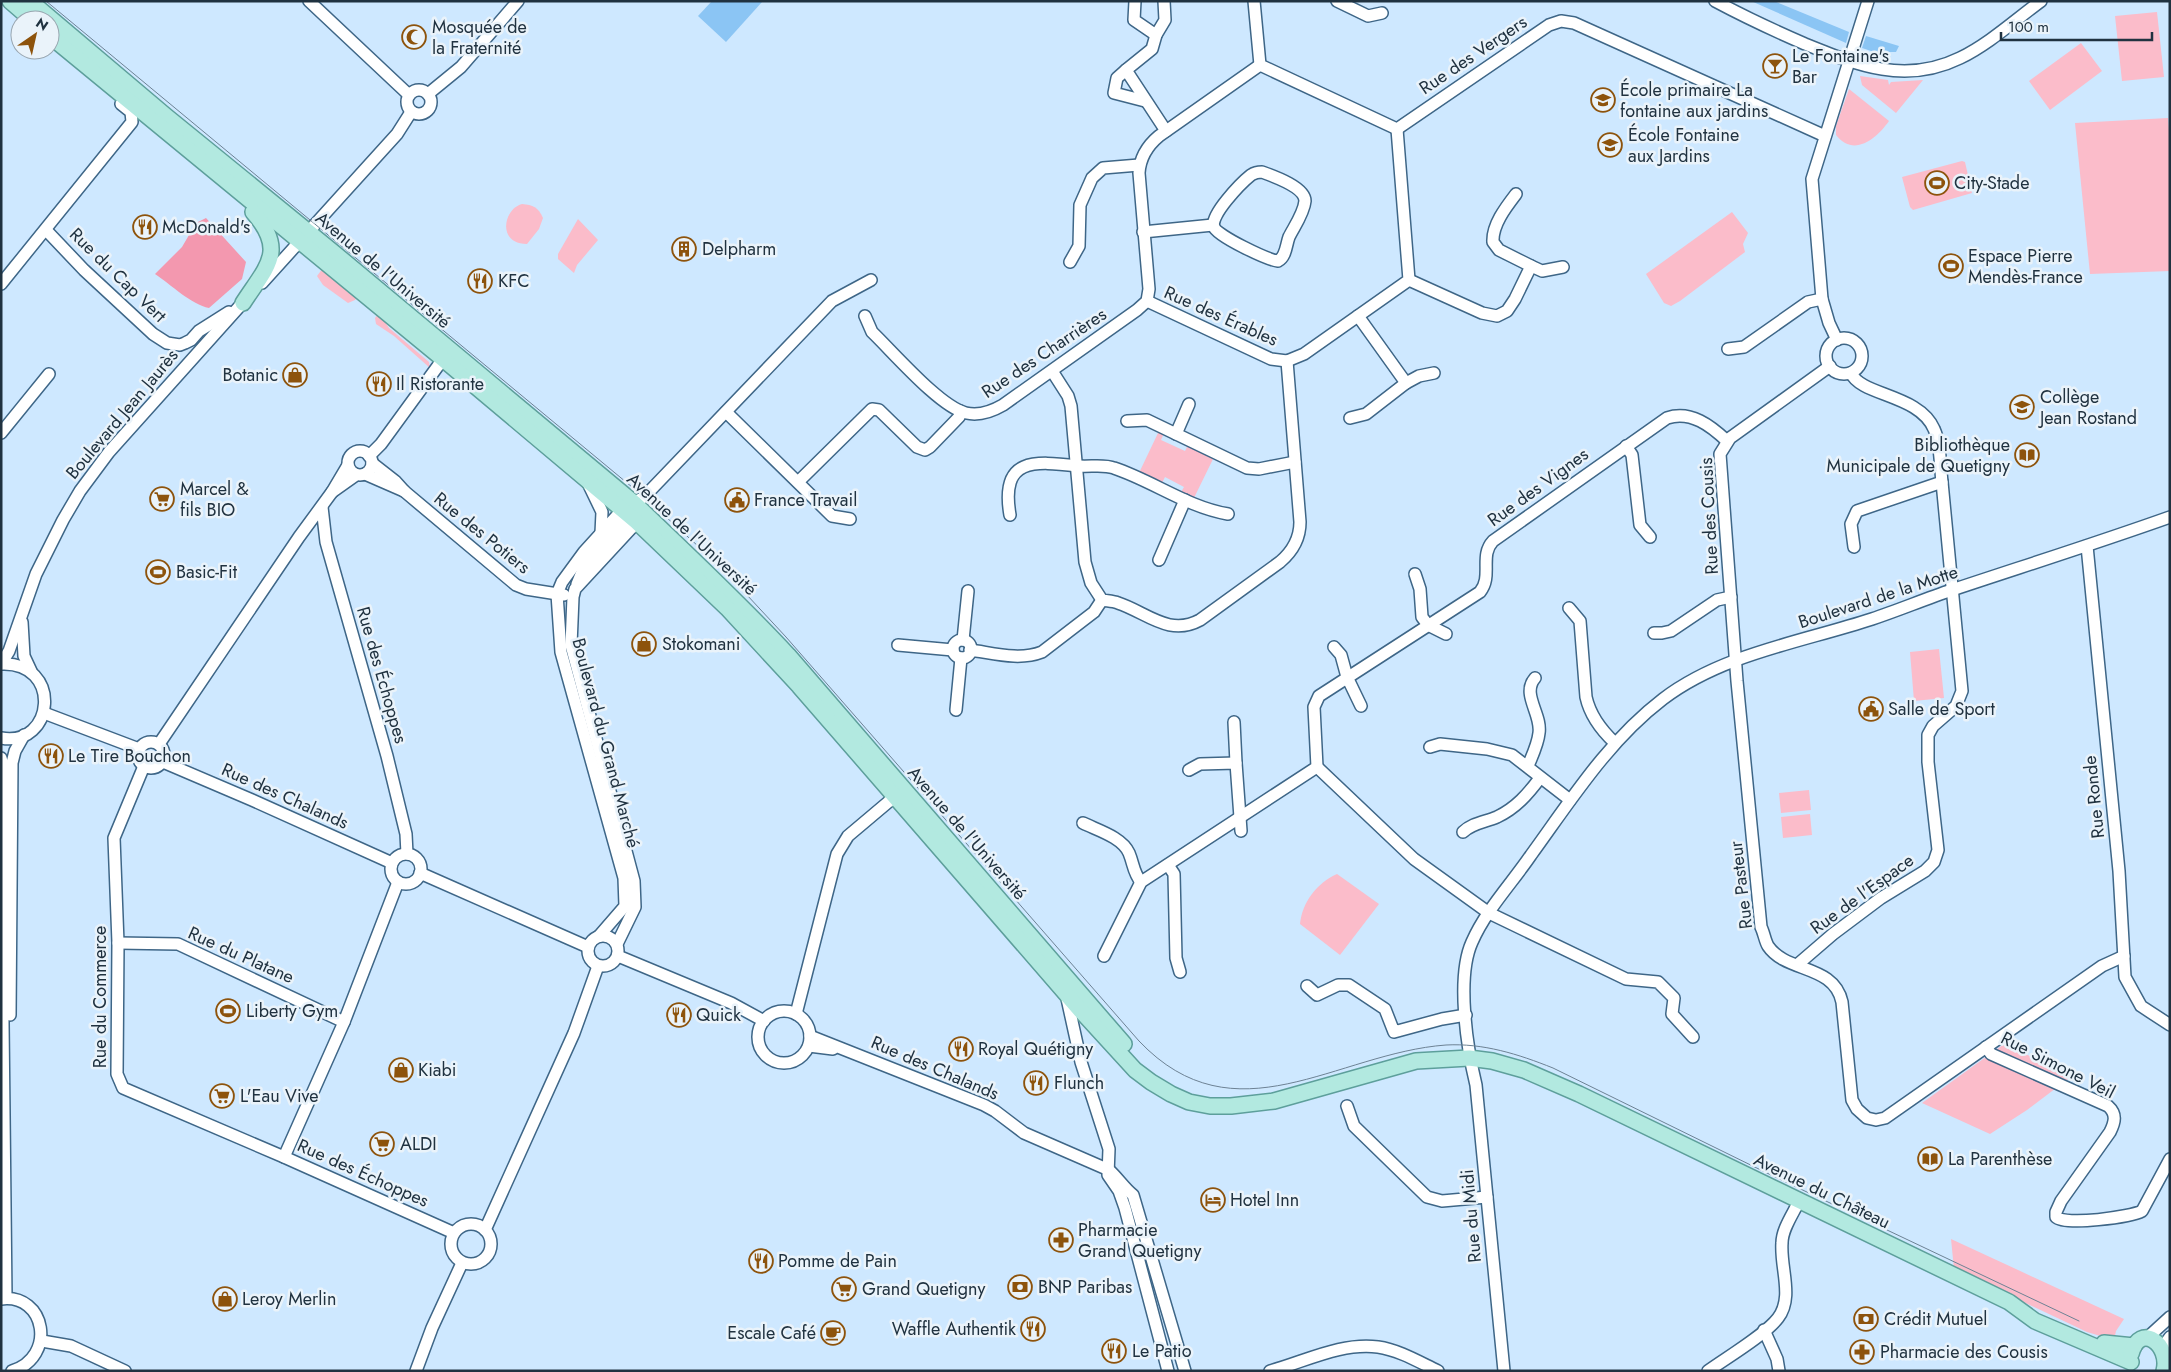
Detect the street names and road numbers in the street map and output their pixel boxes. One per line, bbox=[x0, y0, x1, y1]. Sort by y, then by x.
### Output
street label: Rue des Vergers bbox=[1414, 9, 1532, 101]
street label: Avenue de l'Université bbox=[310, 206, 456, 334]
street label: Rue du Cap Vert bbox=[64, 222, 173, 329]
street label: Rue des Érables bbox=[1160, 279, 1282, 353]
street label: Rue des Charrières bbox=[976, 302, 1112, 404]
street label: Boulevard Jean Jaurès bbox=[60, 343, 184, 485]
street label: Rue des Vignes bbox=[1482, 441, 1594, 533]
street label: Rue des Cousis bbox=[1693, 457, 1725, 575]
street label: Avenue de l'Université bbox=[621, 467, 763, 601]
street label: Rue des Potiers bbox=[428, 486, 536, 580]
street label: Boulevard de la Motte bbox=[1795, 559, 1961, 635]
street label: Rue des Échoppes bbox=[350, 604, 414, 746]
street label: Boulevard du Grand Marché bbox=[565, 635, 647, 851]
street label: Rue Ronde bbox=[2077, 754, 2111, 840]
street label: Rue des Chalands bbox=[217, 756, 353, 836]
street label: Avenue de l'Université bbox=[902, 760, 1032, 906]
street label: Rue Pasteur bbox=[1723, 839, 1759, 931]
street label: Rue de l'Espace bbox=[1805, 848, 1919, 940]
street label: Rue du Platane bbox=[184, 920, 298, 990]
street label: Rue du Commerce bbox=[87, 926, 113, 1068]
street label: Rue Simone Veil bbox=[1996, 1025, 2120, 1105]
street label: Rue des Chalands bbox=[867, 1029, 1003, 1107]
street label: Rue des Échoppes bbox=[293, 1132, 433, 1214]
street label: Avenue du Château bbox=[1749, 1147, 1895, 1235]
street label: Rue du Midi bbox=[1454, 1168, 1488, 1264]

